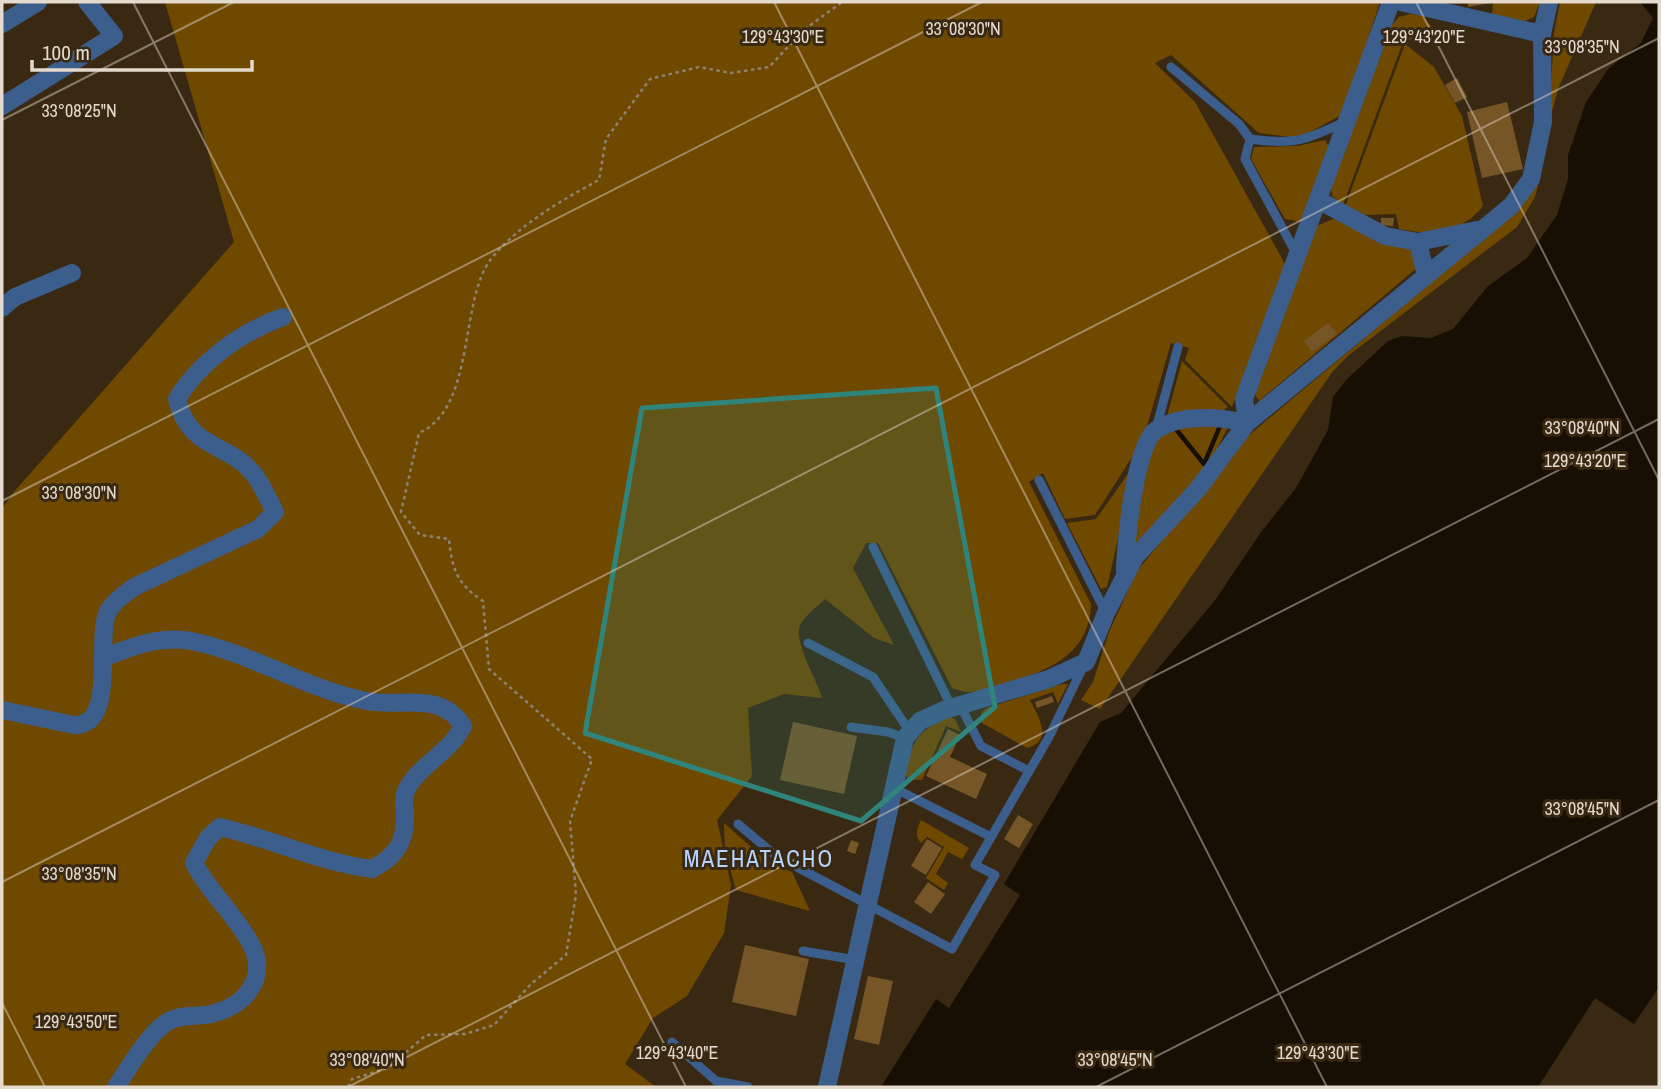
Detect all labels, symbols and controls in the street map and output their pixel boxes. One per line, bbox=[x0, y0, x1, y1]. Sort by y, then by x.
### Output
text: 33°08'30"N bbox=[925, 16, 1001, 41]
text: 129°43'30"E bbox=[742, 24, 824, 49]
text: 129°43'20"E bbox=[1383, 24, 1465, 49]
scale bar bbox=[32, 28, 252, 72]
text: 33°08'35"N bbox=[1544, 34, 1620, 59]
text: 100 m bbox=[42, 38, 90, 67]
text: 33°08'25"N bbox=[41, 98, 117, 123]
text: 33°08'40"N bbox=[1544, 415, 1620, 440]
text: 129°43'20"E bbox=[1544, 448, 1626, 473]
text: 33°08'30"N bbox=[41, 480, 117, 505]
text: 33°08'45"N bbox=[1544, 796, 1620, 821]
district label: MAEHATACHO bbox=[684, 843, 834, 874]
text: 33°08'35"N bbox=[41, 861, 117, 886]
text: 129°43'50"E bbox=[35, 1009, 117, 1034]
text: 129°43'40"E bbox=[636, 1040, 718, 1065]
text: 129°43'30"E bbox=[1277, 1040, 1359, 1065]
text: 33°08'40"N bbox=[329, 1047, 405, 1072]
text: 33°08'45"N bbox=[1077, 1047, 1153, 1072]

